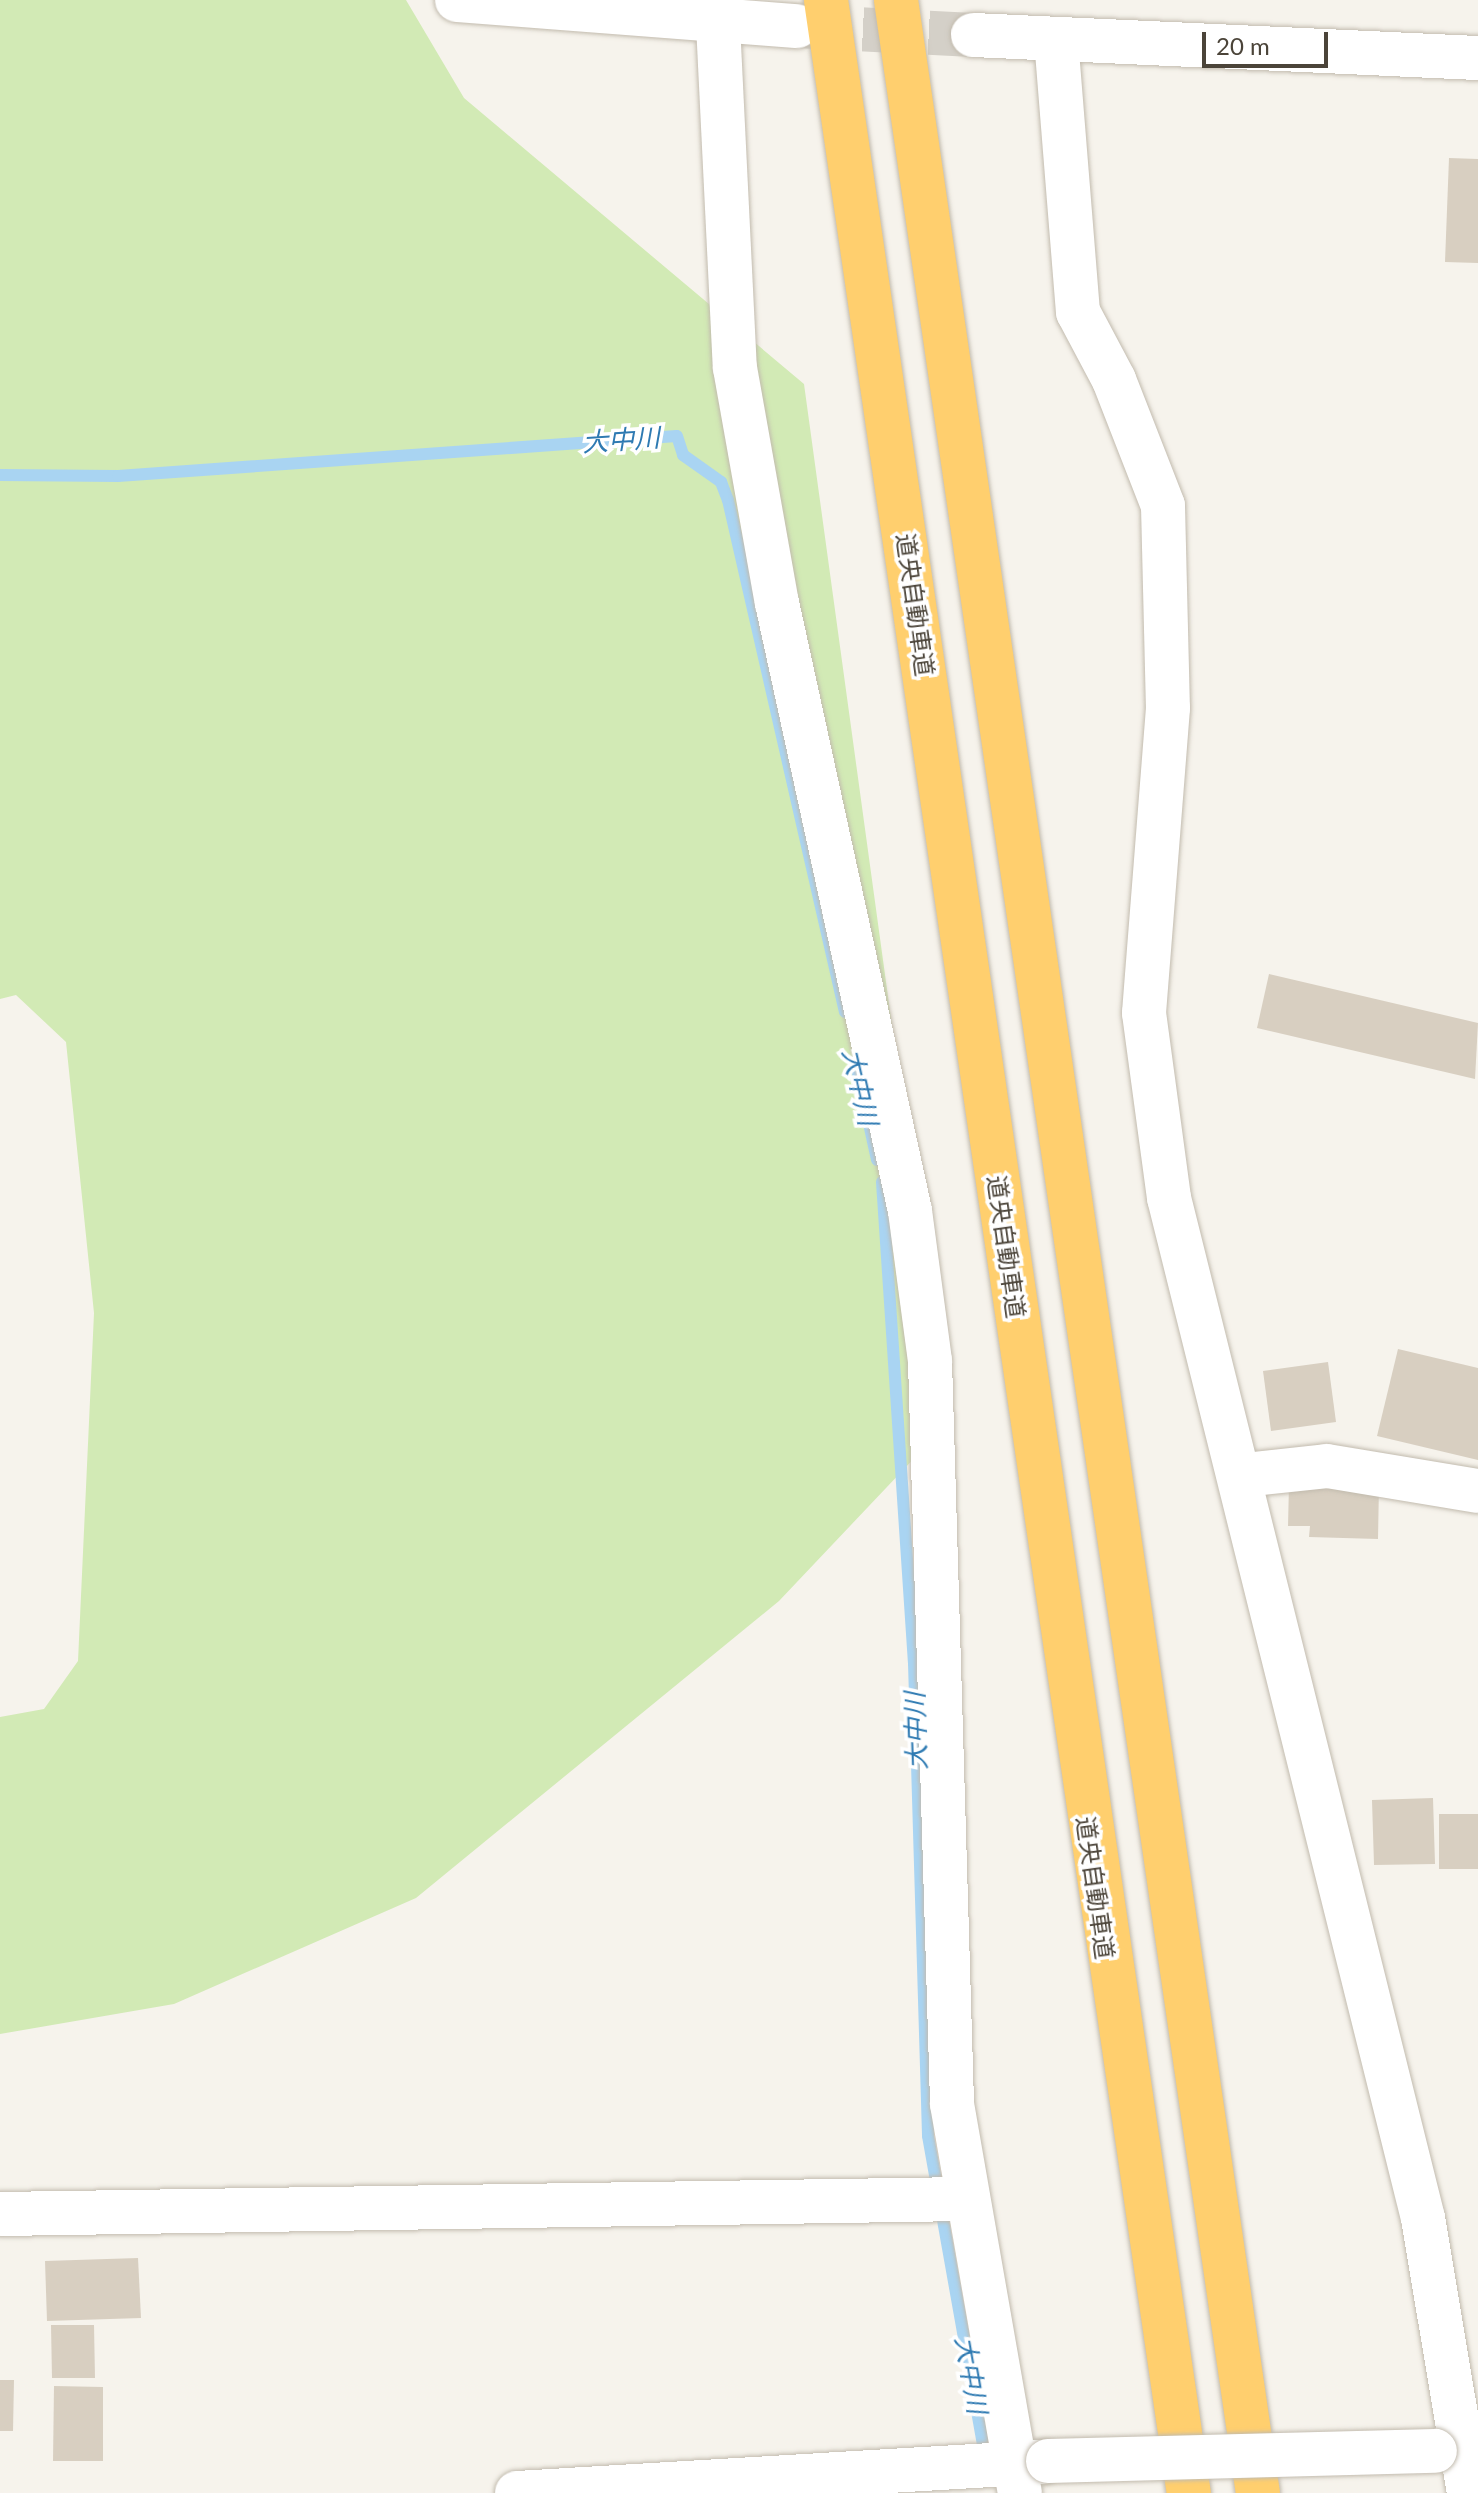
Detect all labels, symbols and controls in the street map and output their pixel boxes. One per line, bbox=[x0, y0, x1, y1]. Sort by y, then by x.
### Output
scale bar bbox=[1206, 16, 1332, 66]
text: 20 m bbox=[1216, 31, 1270, 60]
water label: 大中川 bbox=[581, 422, 661, 458]
street label: 道央自動車道 bbox=[892, 532, 940, 678]
water label: 大中川 bbox=[836, 1045, 884, 1129]
street label: 道央自動車道 bbox=[983, 1174, 1031, 1320]
water label: 大中川 bbox=[899, 1691, 933, 1771]
street label: 道央自動車道 bbox=[1072, 1815, 1120, 1961]
water label: 大中川 bbox=[949, 2334, 993, 2416]

